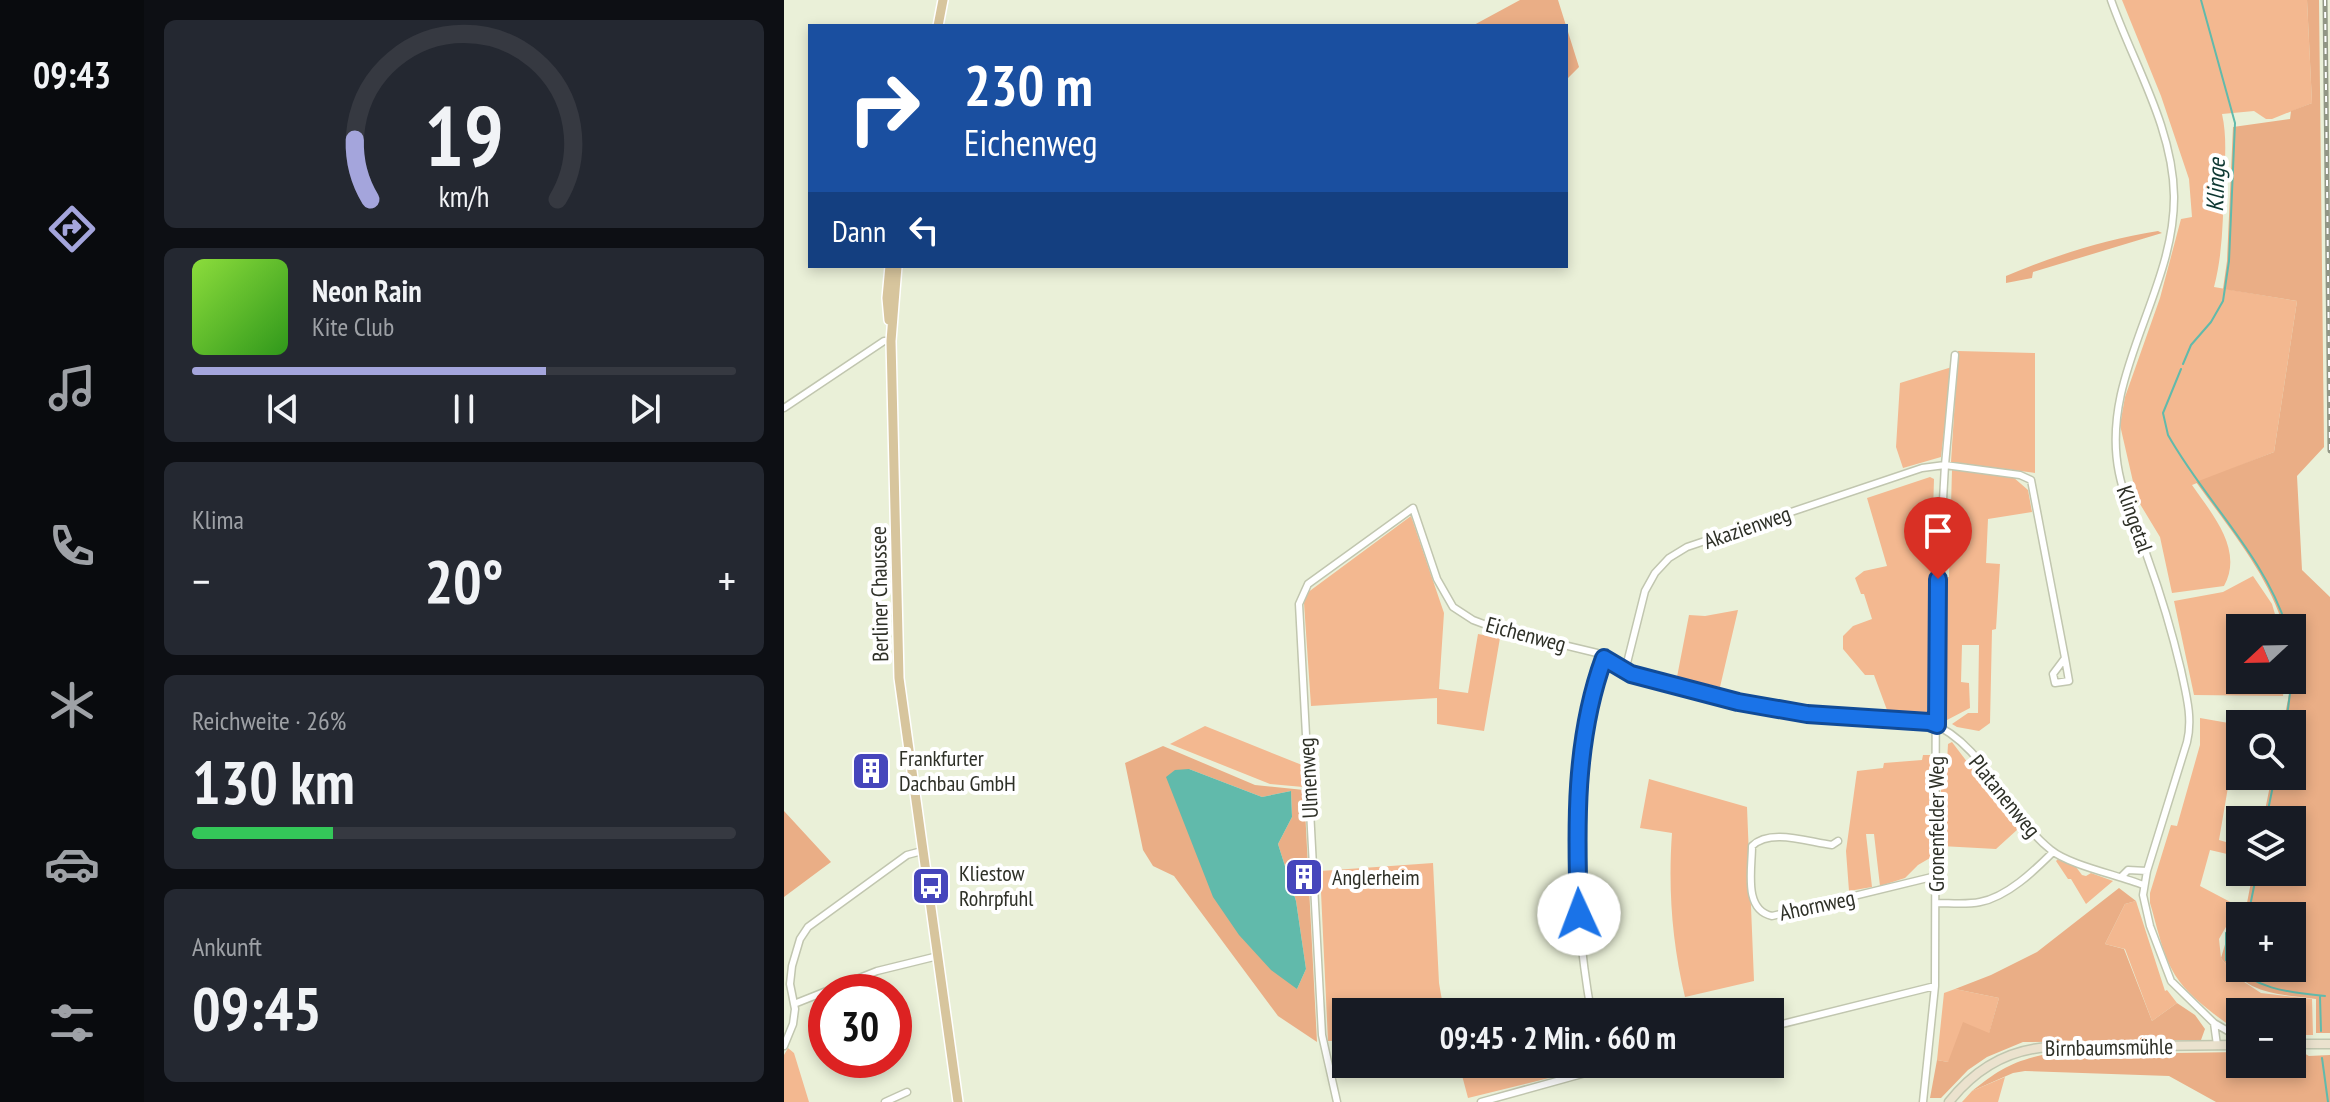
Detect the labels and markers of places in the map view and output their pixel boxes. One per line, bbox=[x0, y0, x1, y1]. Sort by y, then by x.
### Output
pin bbox=[1904, 497, 1972, 579]
place label: Frankfurter Dachbau GmbH bbox=[899, 744, 1016, 797]
building icon: Frankfurter Dachbau GmbH bbox=[850, 750, 892, 792]
building icon: Anglerheim bbox=[1283, 856, 1325, 898]
place label: Kliestow Rohrpfuhl bbox=[959, 859, 1034, 912]
place label: Anglerheim bbox=[1332, 863, 1420, 891]
bus stop icon: Kliestow Rohrpfuhl bbox=[910, 865, 952, 907]

